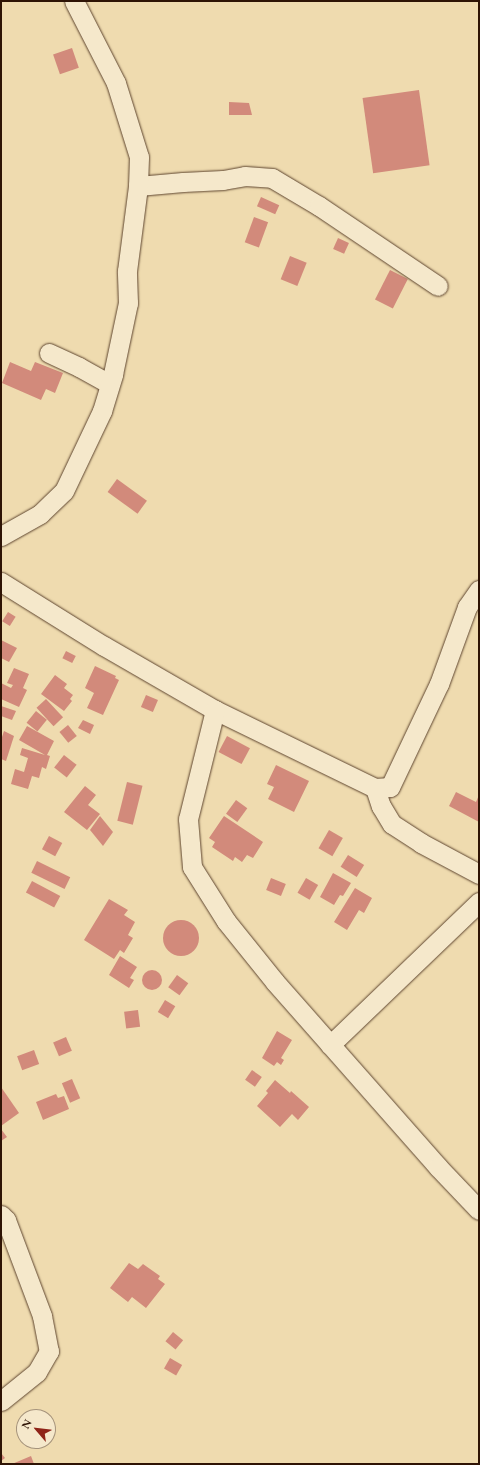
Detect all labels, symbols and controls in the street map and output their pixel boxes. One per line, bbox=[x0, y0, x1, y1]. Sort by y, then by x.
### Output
north arrow bbox=[16, 1409, 56, 1449]
text: N bbox=[18, 1417, 35, 1431]

